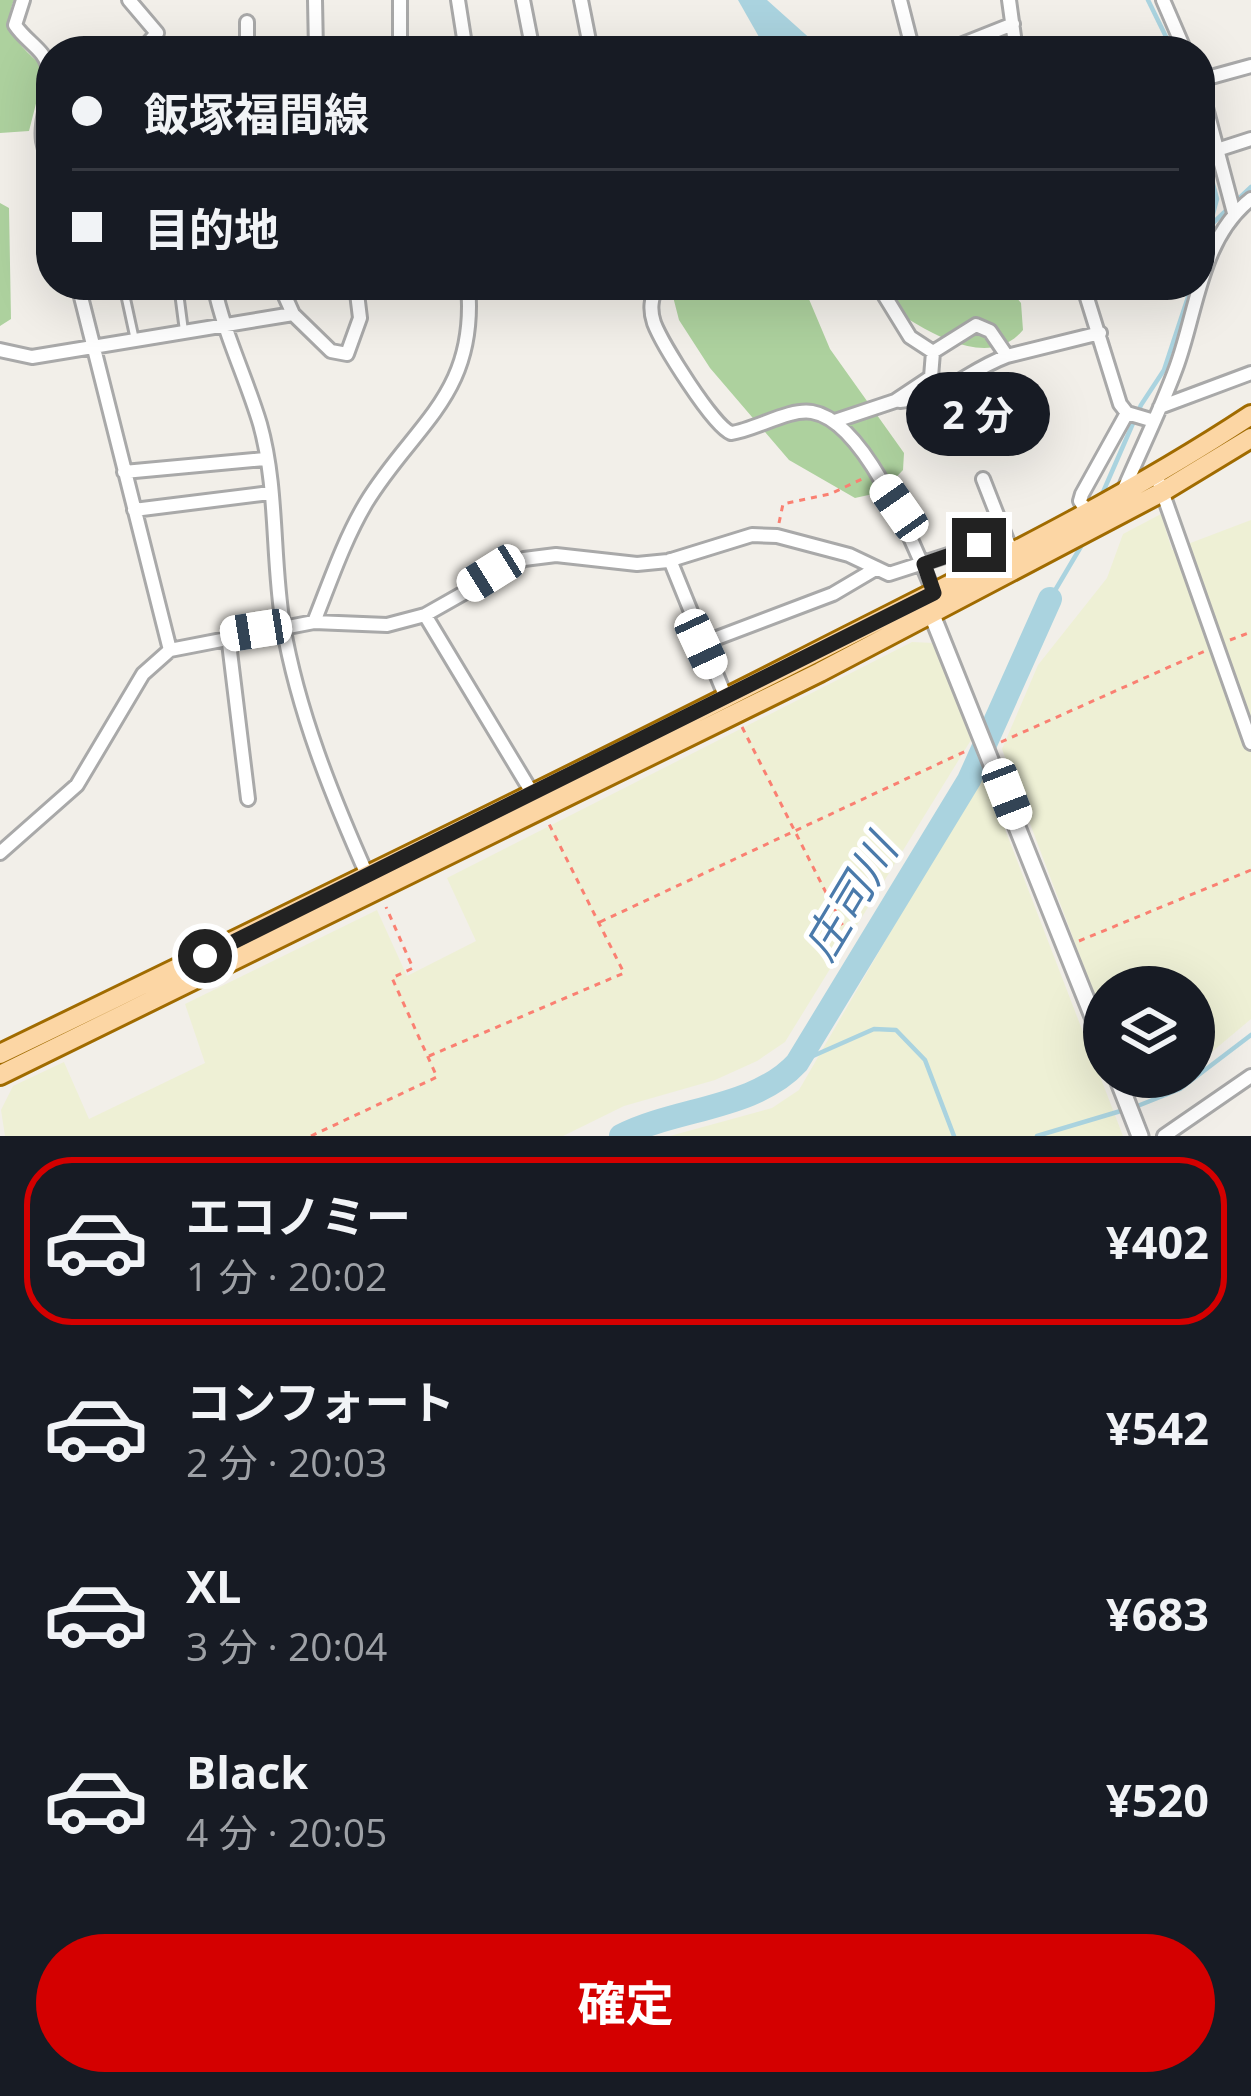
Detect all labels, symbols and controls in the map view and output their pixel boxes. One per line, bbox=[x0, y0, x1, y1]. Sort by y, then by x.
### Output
text: 飯塚福間線 bbox=[144, 83, 369, 144]
text: 目的地 bbox=[144, 198, 279, 259]
callout: 2 分 bbox=[907, 371, 1051, 455]
text: 2 分 bbox=[942, 387, 1014, 440]
car bbox=[864, 468, 934, 548]
route end bbox=[952, 518, 1006, 572]
car bbox=[451, 539, 531, 607]
car bbox=[669, 604, 733, 684]
car bbox=[218, 607, 294, 653]
car bbox=[977, 754, 1037, 834]
water label: 庄司川 bbox=[788, 820, 912, 971]
route start bbox=[178, 929, 232, 983]
map controls bbox=[1083, 966, 1215, 1098]
button: layers bbox=[1083, 966, 1215, 1098]
text: エコノミー bbox=[186, 1185, 411, 1246]
icon: car bbox=[42, 1187, 150, 1295]
text: ¥402 bbox=[1106, 1211, 1209, 1272]
text: 1 分 · 20:02 bbox=[186, 1249, 387, 1302]
text: コンフォート bbox=[186, 1371, 455, 1432]
icon: car bbox=[42, 1373, 150, 1481]
text: ¥542 bbox=[1106, 1397, 1209, 1458]
text: 2 分 · 20:03 bbox=[186, 1435, 387, 1488]
text: XL bbox=[186, 1555, 241, 1616]
icon: car bbox=[42, 1559, 150, 1667]
text: ¥683 bbox=[1106, 1583, 1209, 1644]
text: 3 分 · 20:04 bbox=[186, 1619, 387, 1672]
text: Black bbox=[186, 1741, 308, 1802]
icon: car bbox=[42, 1745, 150, 1853]
text: ¥520 bbox=[1106, 1769, 1209, 1830]
text: 4 分 · 20:05 bbox=[186, 1805, 387, 1858]
button: 確定 bbox=[36, 1934, 1215, 2072]

